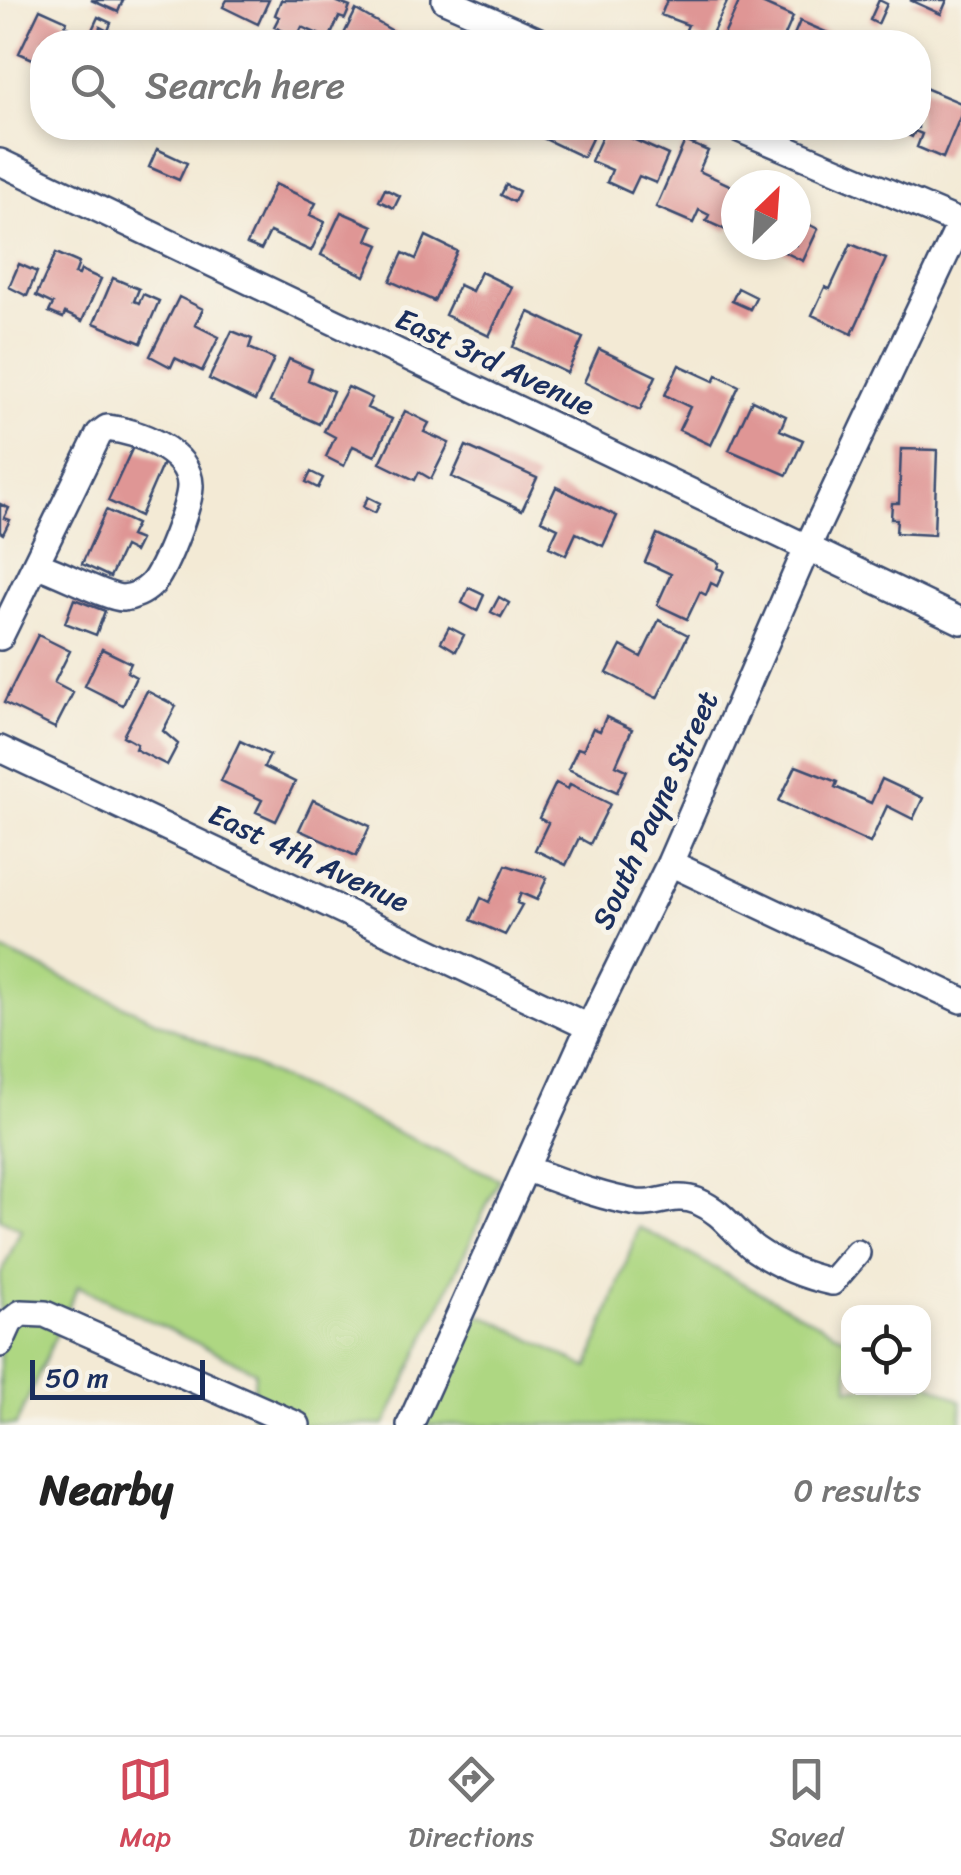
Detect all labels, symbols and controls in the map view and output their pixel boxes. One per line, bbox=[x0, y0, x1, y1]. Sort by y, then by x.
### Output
search box bbox=[30, 30, 931, 140]
text: Search here bbox=[145, 52, 345, 119]
icon: search bbox=[65, 58, 120, 113]
north arrow bbox=[721, 170, 811, 260]
street label: East 3rd Avenue bbox=[386, 292, 604, 432]
street label: South Payne Street bbox=[576, 681, 734, 939]
street label: East 4th Avenue bbox=[199, 788, 419, 928]
map controls bbox=[841, 1305, 931, 1395]
button: locate bbox=[841, 1305, 931, 1395]
text: 50 m bbox=[45, 1353, 109, 1402]
scale bar bbox=[30, 1355, 205, 1400]
text: Nearby bbox=[40, 1453, 173, 1527]
text: 0 results bbox=[793, 1462, 921, 1519]
tab: Map bbox=[118, 1752, 173, 1861]
tab: Directions bbox=[408, 1752, 534, 1861]
tab: Saved bbox=[769, 1752, 843, 1861]

